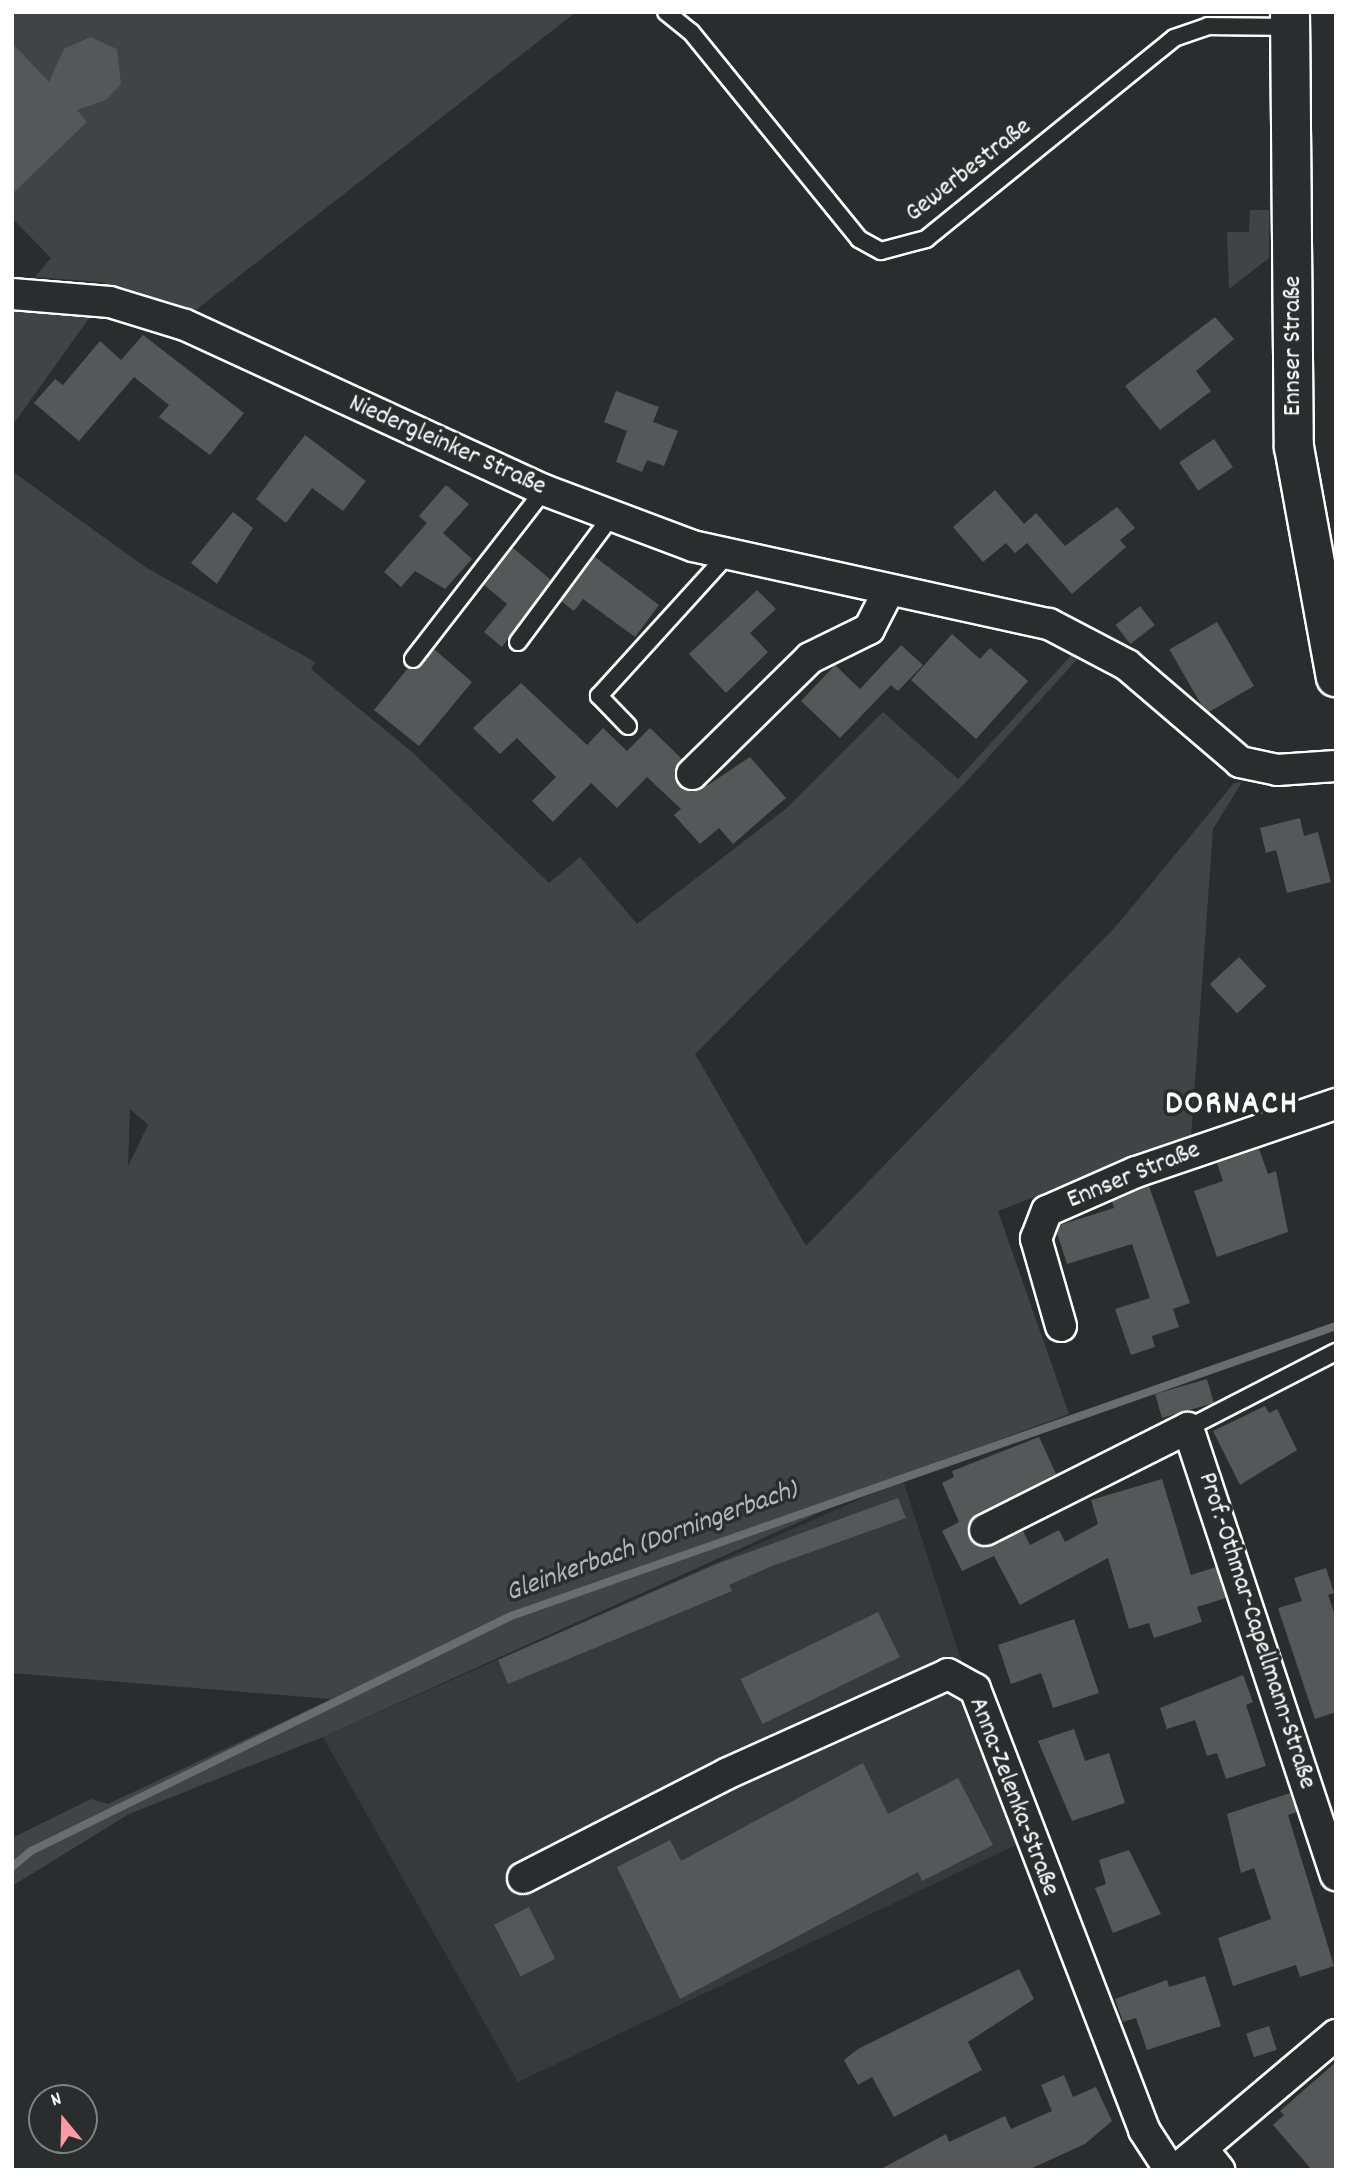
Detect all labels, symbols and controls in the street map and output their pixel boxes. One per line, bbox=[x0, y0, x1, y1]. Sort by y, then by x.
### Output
street label: Gewerbestraße bbox=[900, 112, 1038, 230]
street label: Ennser Straße bbox=[1278, 276, 1310, 416]
street label: Niedergleinker Straße bbox=[344, 389, 550, 503]
district label: DORNACH bbox=[1166, 1086, 1298, 1126]
street label: Ennser Straße bbox=[1063, 1135, 1205, 1217]
street label: Prof.-Othmar-Capellmann-Straße bbox=[1190, 1469, 1322, 1793]
water label: Gleinkerbach (Dorningerbach) bbox=[502, 1475, 802, 1611]
street label: Anna-Zelenka-Straße bbox=[961, 1693, 1065, 1901]
north arrow bbox=[28, 2084, 98, 2154]
text: N bbox=[48, 2086, 65, 2115]

